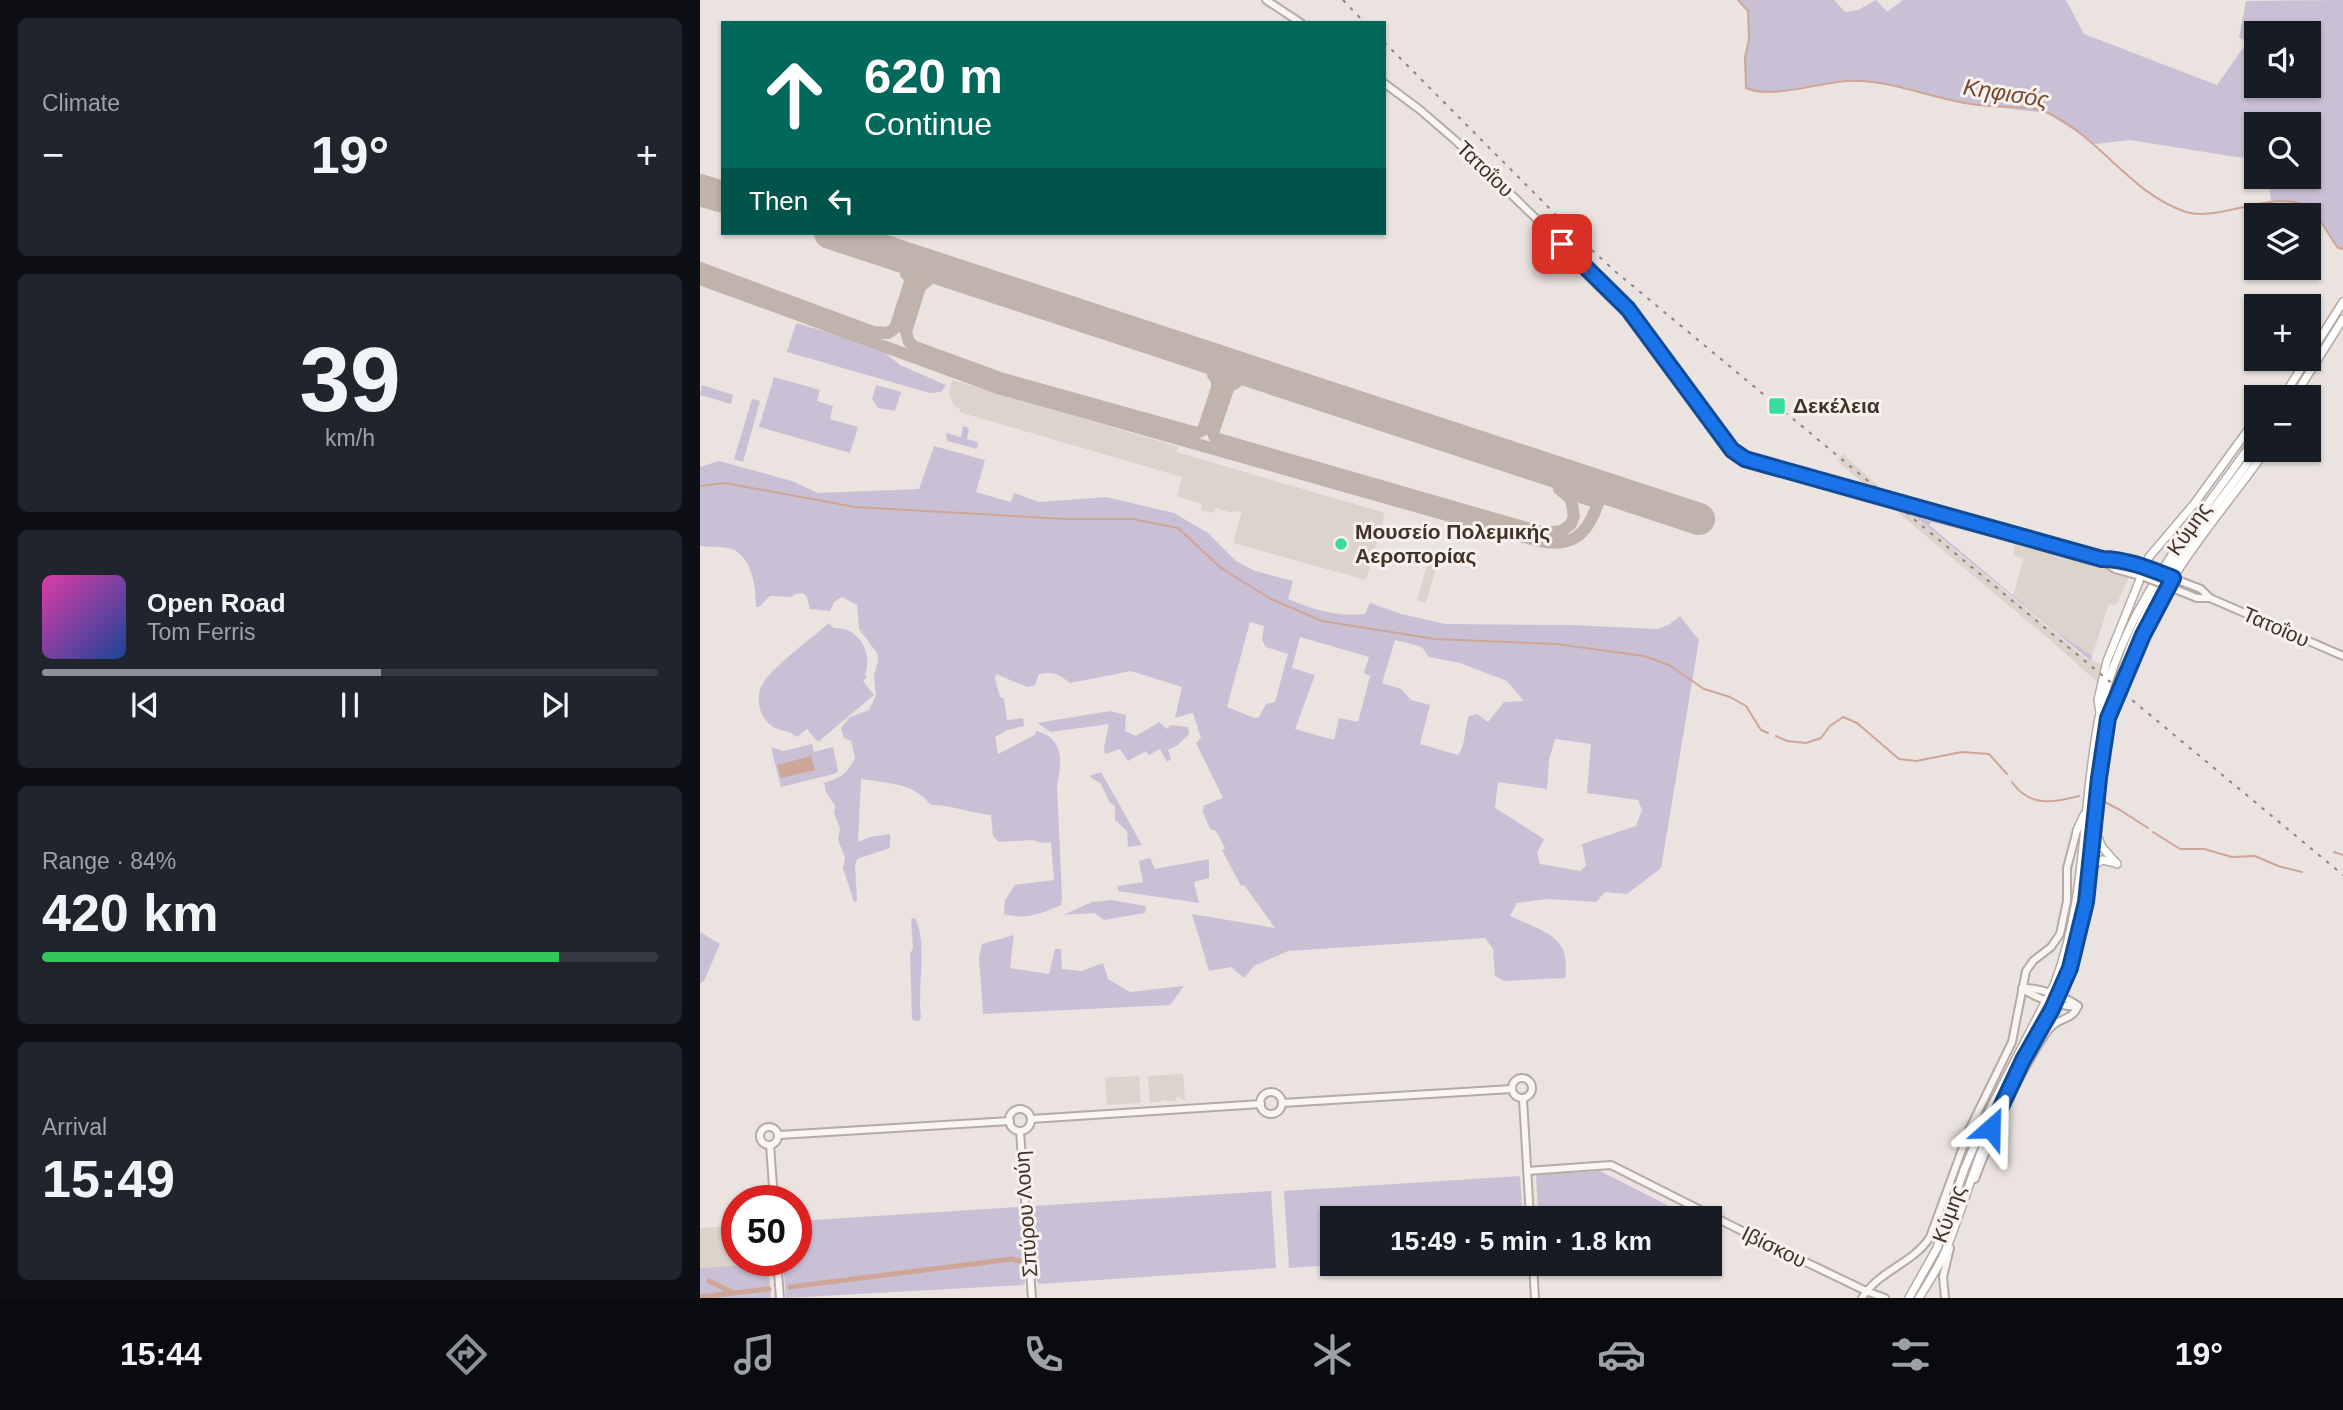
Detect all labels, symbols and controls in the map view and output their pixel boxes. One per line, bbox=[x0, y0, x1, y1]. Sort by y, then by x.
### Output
map controls bbox=[2244, 21, 2321, 462]
button: sound bbox=[2244, 21, 2321, 98]
icon: ahead bbox=[749, 49, 840, 140]
text: 620 m bbox=[864, 49, 1003, 103]
water label: Κηφισός bbox=[1961, 73, 2051, 113]
text: Climate bbox=[42, 90, 120, 116]
text: Continue bbox=[864, 106, 992, 142]
button: search bbox=[2244, 112, 2321, 189]
text: 19° bbox=[311, 126, 389, 184]
text: − bbox=[42, 134, 64, 176]
text: + bbox=[636, 134, 658, 176]
street label: Τατοΐου bbox=[1452, 136, 1519, 201]
icon: left bbox=[822, 182, 860, 220]
text: Then bbox=[749, 186, 808, 216]
button: layers bbox=[2244, 203, 2321, 280]
pin bbox=[1532, 214, 1592, 274]
icon: arrive bbox=[1543, 225, 1581, 263]
button: + bbox=[2244, 294, 2321, 371]
text: 39 bbox=[299, 329, 401, 430]
button: − bbox=[2244, 385, 2321, 462]
place label: Δεκέλεια bbox=[1793, 394, 1880, 417]
marker: Δεκέλεια bbox=[1767, 396, 1787, 416]
text: km/h bbox=[325, 425, 375, 451]
street label: Κύμης bbox=[2162, 498, 2215, 560]
place label: Μουσείο Πολεμικής Αεροπορίας bbox=[1355, 520, 1550, 568]
marker: Μουσείο Πολεμικής Αεροπορίας bbox=[1333, 536, 1349, 552]
text: Open Road bbox=[147, 588, 286, 618]
street label: Τατοΐου bbox=[2239, 602, 2313, 651]
text: Tom Ferris bbox=[147, 619, 256, 645]
icon: previous bbox=[126, 686, 164, 724]
icon: pause bbox=[331, 686, 369, 724]
icon: next bbox=[536, 686, 574, 724]
text: Range · 84% bbox=[42, 848, 176, 874]
text: 420 km bbox=[42, 884, 218, 942]
position arrow bbox=[1954, 1091, 2028, 1165]
text: Arrival bbox=[42, 1114, 107, 1140]
text: 15:49 bbox=[42, 1150, 175, 1208]
street label: Σπύρου Λούη bbox=[1010, 1150, 1041, 1278]
street label: Κύμης bbox=[1928, 1182, 1969, 1246]
speed limit sign: 50 bbox=[721, 1185, 812, 1276]
street label: Ιβίσκου bbox=[1738, 1221, 1810, 1272]
text: 15:49 · 5 min · 1.8 km bbox=[1390, 1226, 1652, 1256]
icon: directions bbox=[442, 1330, 491, 1379]
icon: music bbox=[730, 1330, 779, 1379]
icon: phone bbox=[1019, 1330, 1068, 1379]
icon: climate bbox=[1308, 1330, 1357, 1379]
icon: car bbox=[1597, 1330, 1646, 1379]
icon: filters bbox=[1886, 1330, 1935, 1379]
text: 15:44 bbox=[120, 1336, 202, 1372]
text: 19° bbox=[2175, 1336, 2223, 1372]

